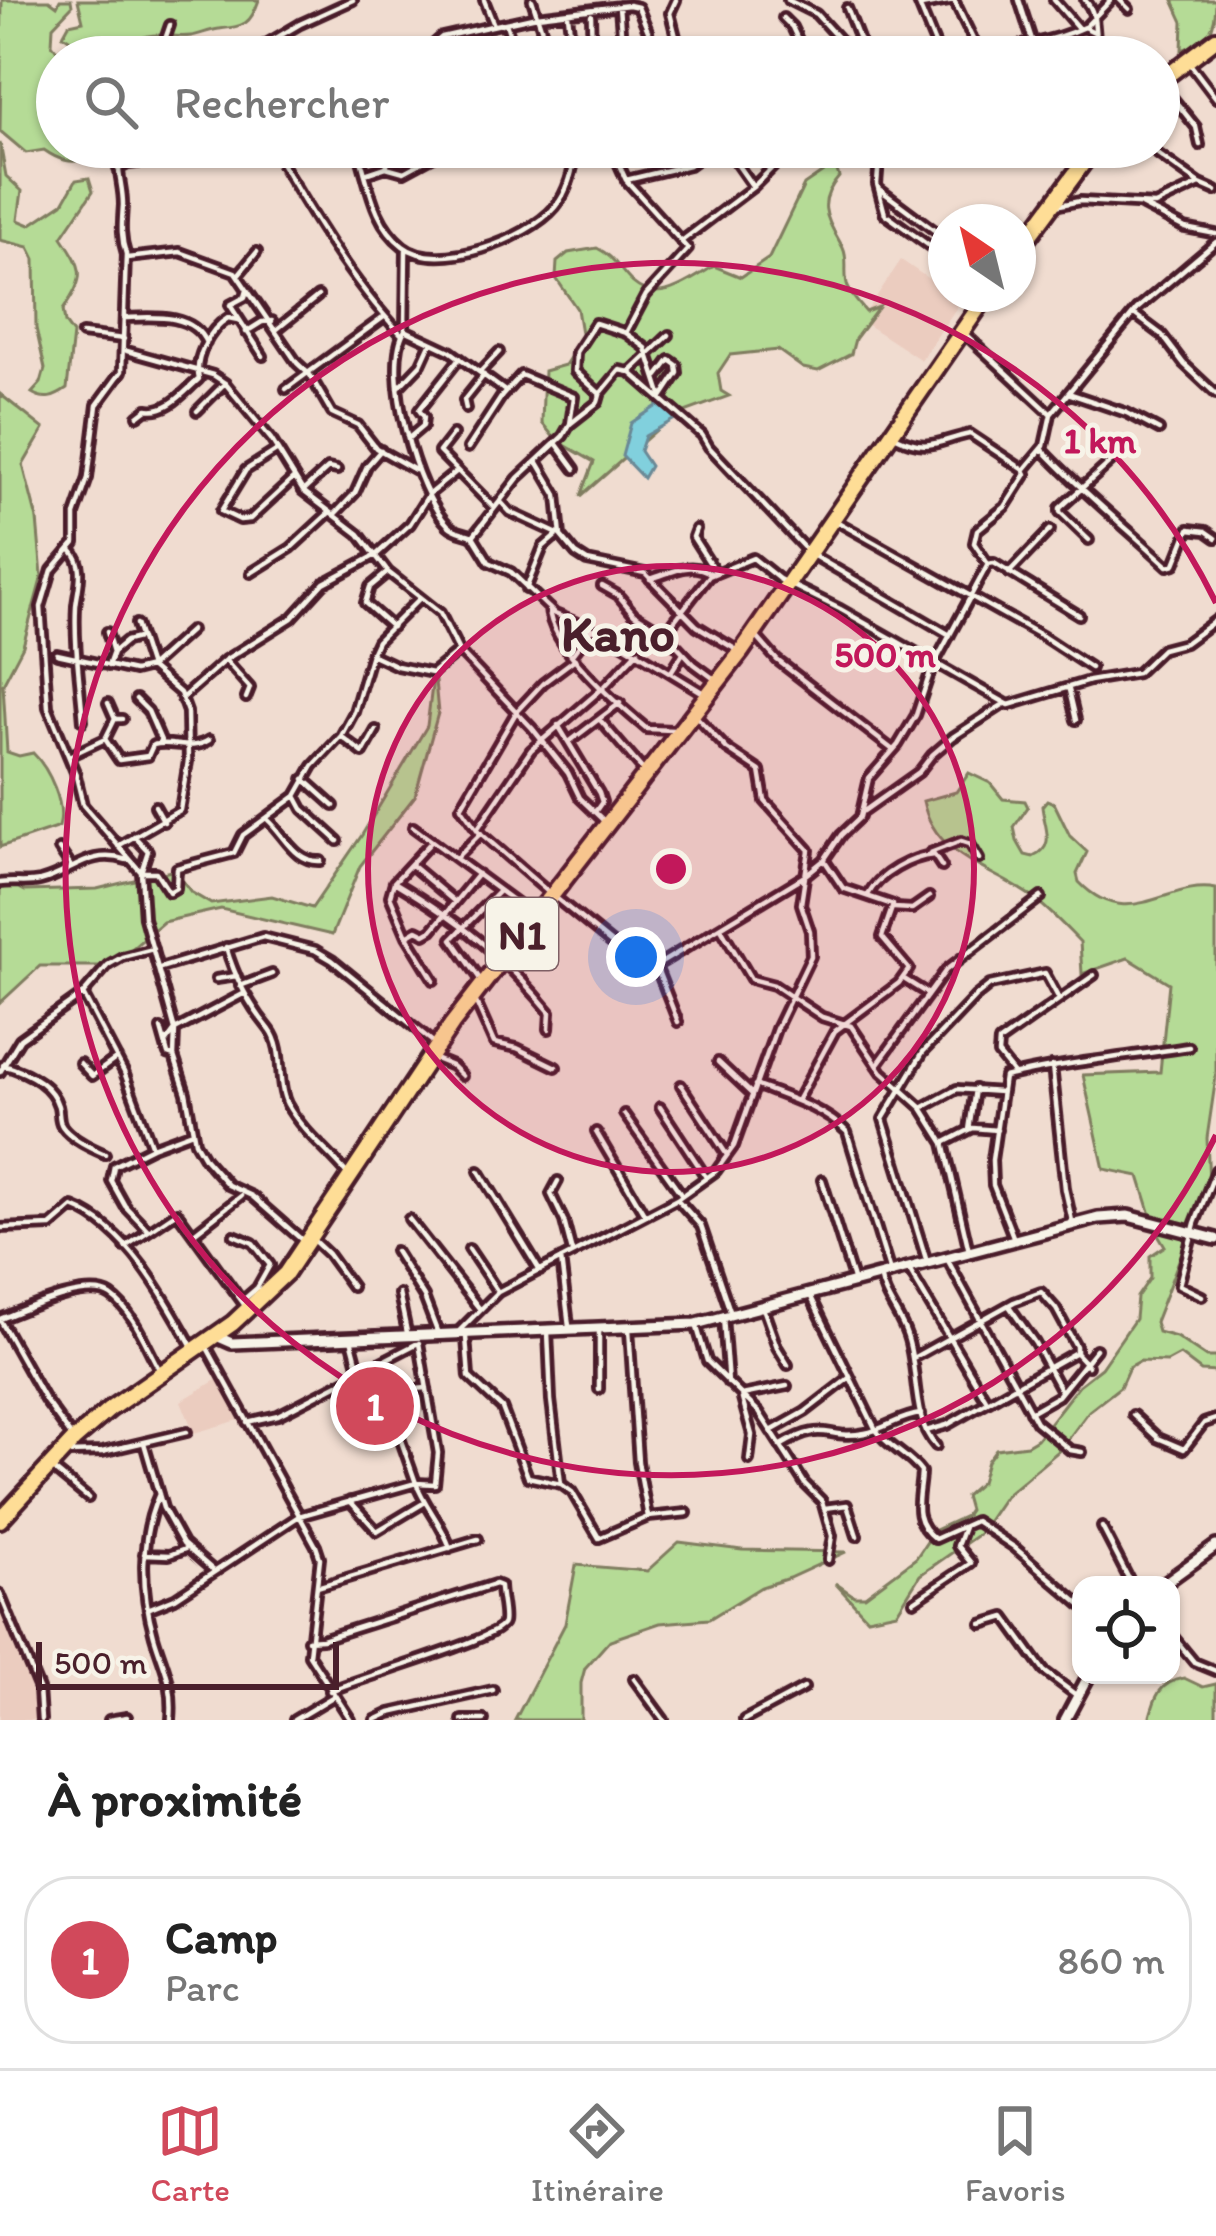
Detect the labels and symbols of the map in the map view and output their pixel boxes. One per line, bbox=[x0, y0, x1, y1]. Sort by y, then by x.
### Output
north arrow bbox=[928, 204, 1036, 312]
text: 1 km bbox=[1064, 419, 1137, 462]
district label: Kano bbox=[561, 603, 675, 664]
text: 500 m bbox=[834, 633, 937, 676]
centre of rings bbox=[650, 848, 692, 890]
road number: N1 bbox=[486, 898, 558, 970]
your location bbox=[606, 927, 666, 987]
pin: 1 bbox=[336, 1361, 414, 1451]
scale bar bbox=[36, 1636, 339, 1689]

